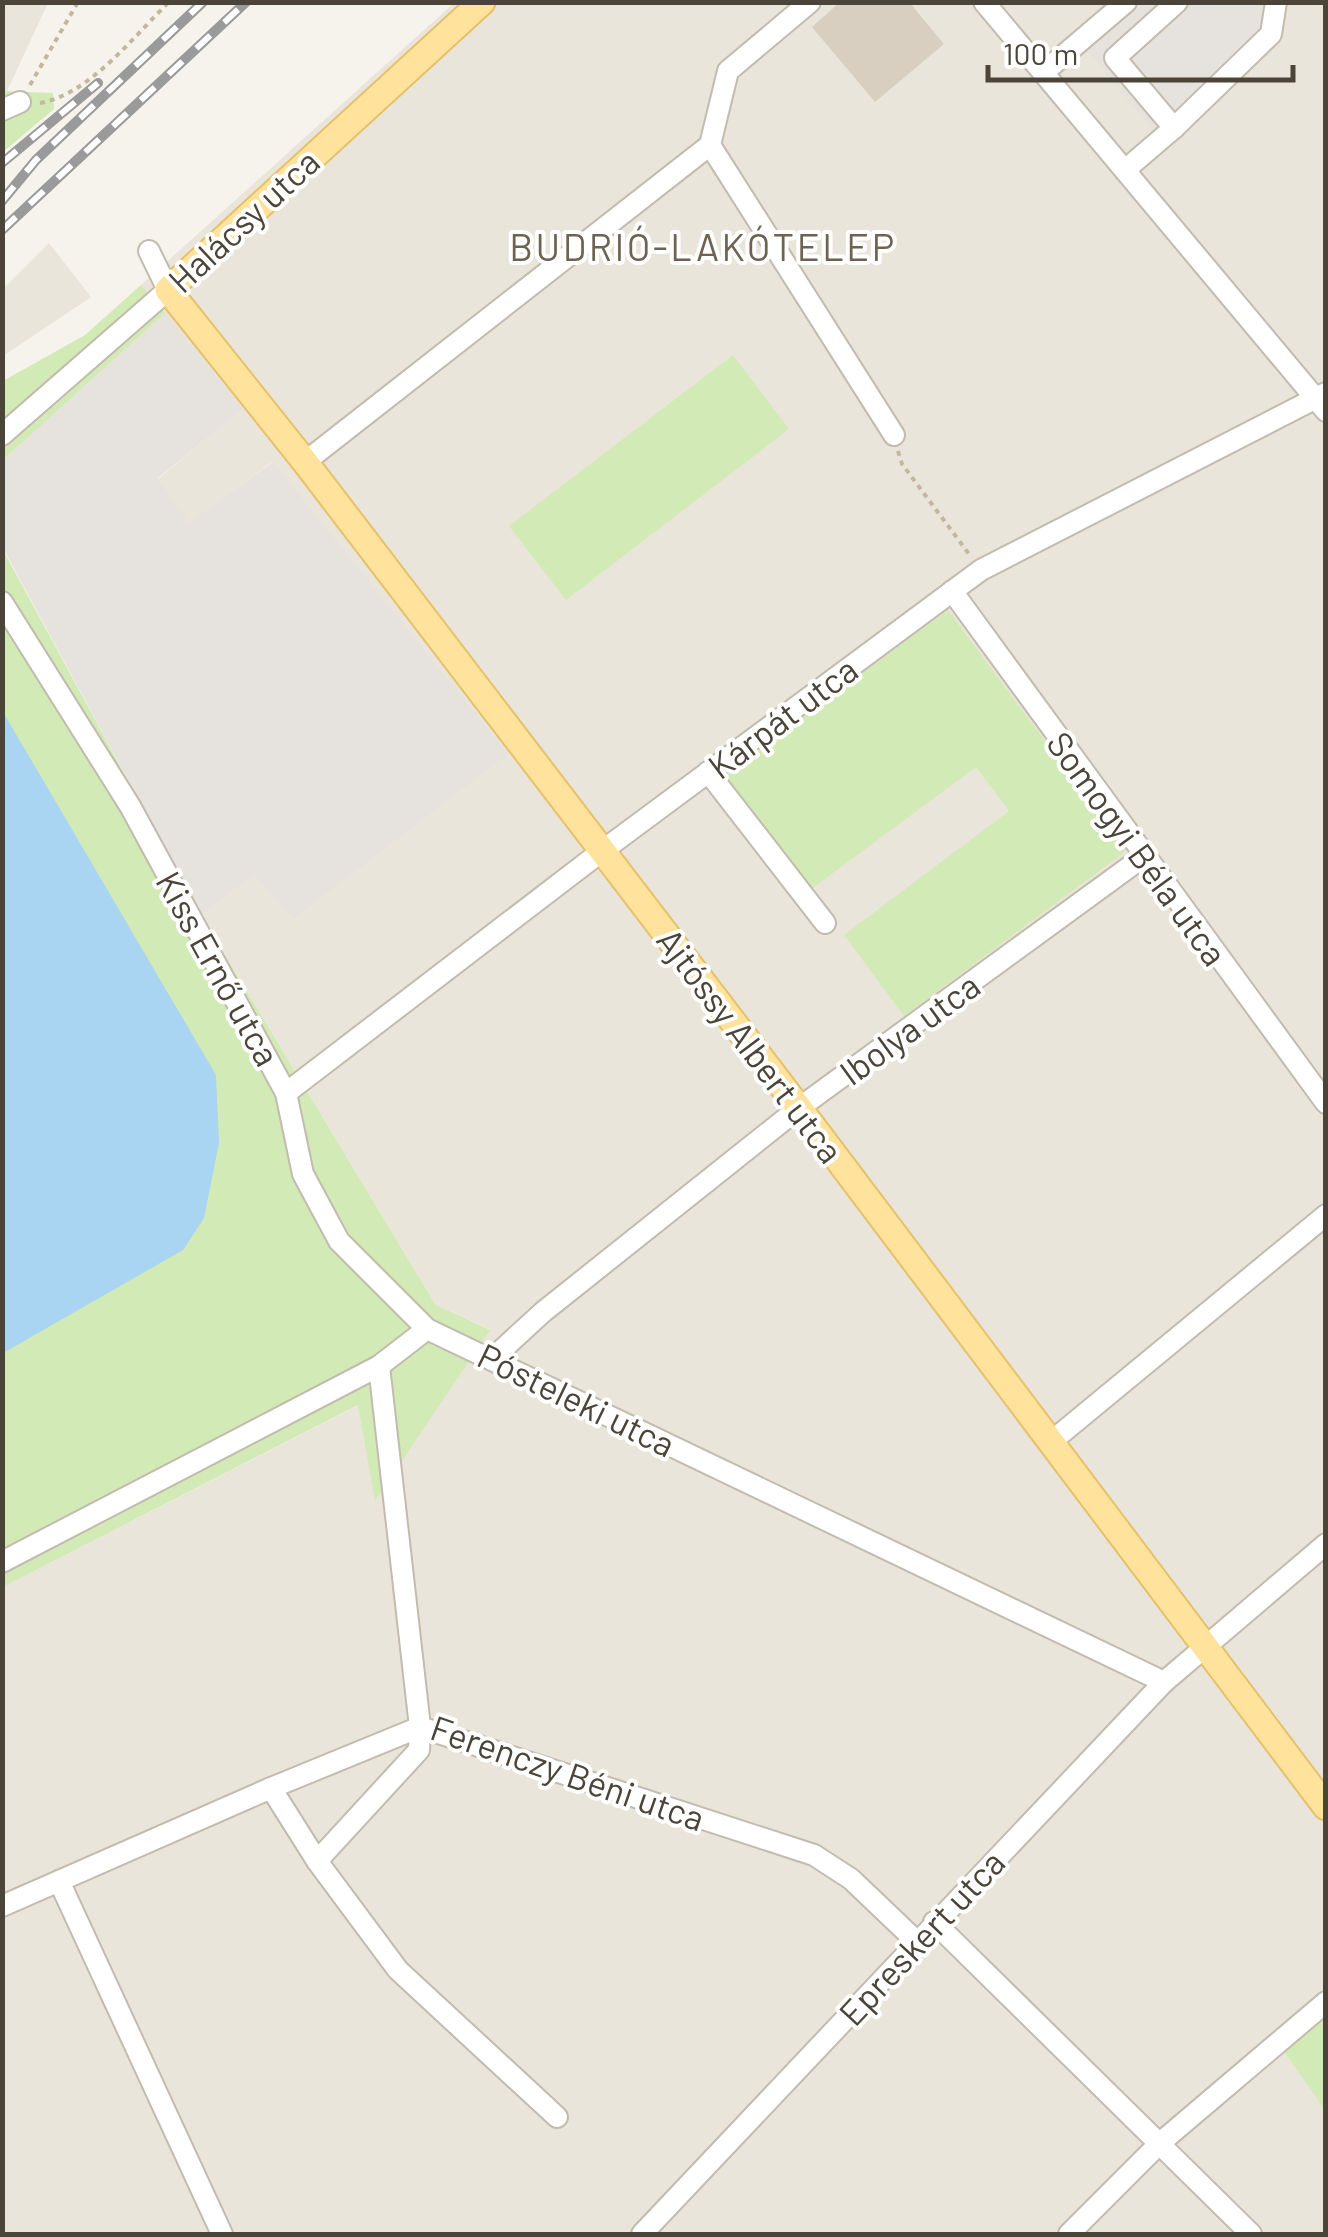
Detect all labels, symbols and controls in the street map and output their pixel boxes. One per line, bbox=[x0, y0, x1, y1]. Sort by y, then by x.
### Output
scale bar bbox=[988, 20, 1293, 82]
text: 100 m bbox=[1003, 35, 1078, 71]
street label: Halácsy utca bbox=[159, 140, 327, 300]
district label: BUDRIÓ-LAKÓTELEP bbox=[509, 223, 897, 269]
street label: Kárpát utca bbox=[699, 647, 865, 787]
street label: Somogyi Béla utca bbox=[1039, 723, 1237, 973]
street label: Kiss Ernő utca bbox=[148, 863, 290, 1073]
street label: Ajtóssy Albert utca bbox=[649, 919, 853, 1171]
street label: Ibolya utca bbox=[831, 963, 987, 1093]
street label: Pósteleki utca bbox=[472, 1333, 682, 1465]
street label: Ferenczy Béni utca bbox=[426, 1706, 710, 1838]
street label: Epreskert utca bbox=[829, 1841, 1013, 2033]

